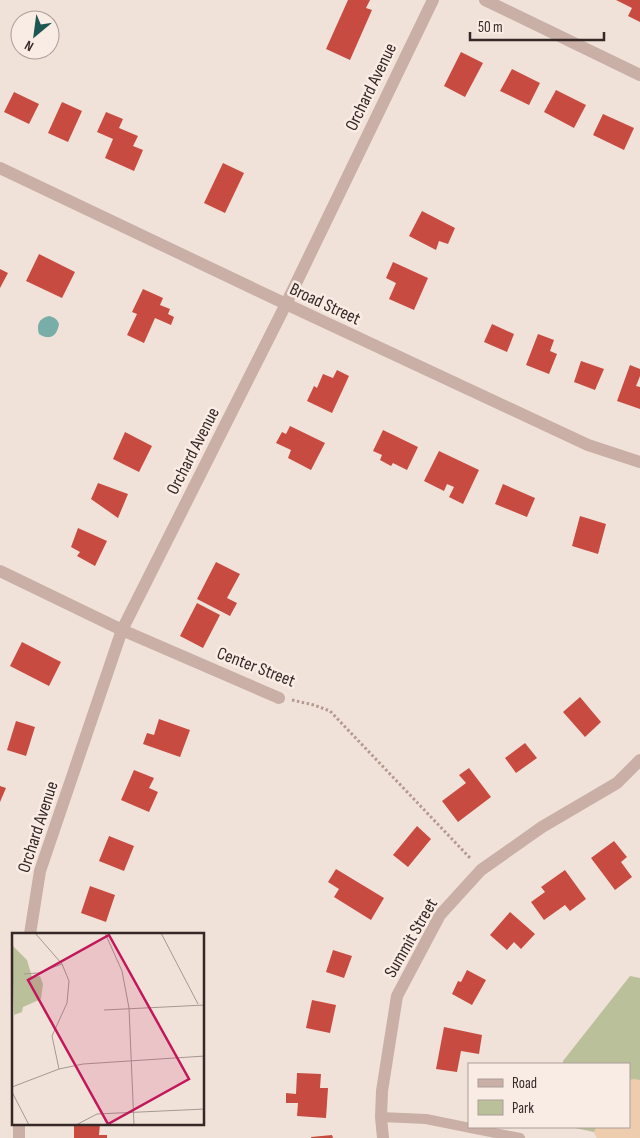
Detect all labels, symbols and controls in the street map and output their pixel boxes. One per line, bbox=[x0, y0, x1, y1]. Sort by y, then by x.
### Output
north arrow bbox=[10, 10, 60, 60]
scale bar bbox=[470, 10, 604, 42]
text: 50 m bbox=[478, 18, 503, 37]
text: N bbox=[22, 37, 36, 55]
street label: Orchard Avenue bbox=[341, 40, 401, 134]
street label: Broad Street bbox=[286, 279, 364, 330]
street label: Orchard Avenue bbox=[162, 404, 224, 498]
street label: Center Street bbox=[214, 642, 299, 692]
street label: Orchard Avenue bbox=[13, 779, 63, 875]
street label: Summit Street bbox=[380, 894, 442, 981]
inset map bbox=[12, 933, 205, 1126]
legend bbox=[468, 1063, 630, 1128]
text: Road bbox=[512, 1074, 537, 1093]
text: Park bbox=[512, 1099, 534, 1118]

